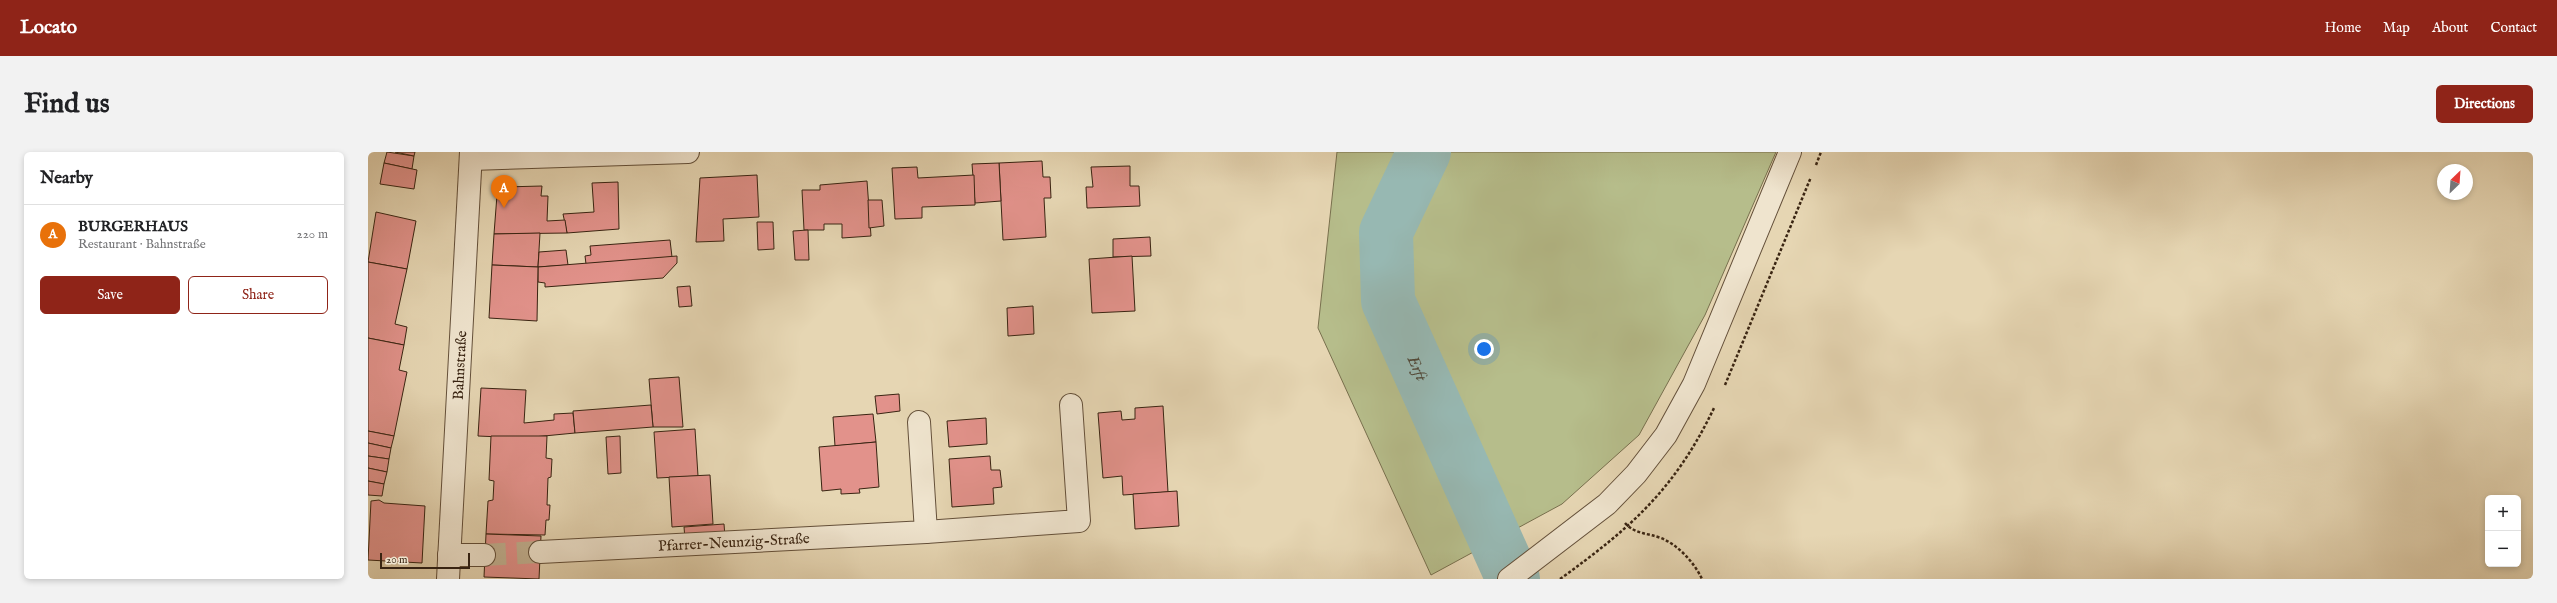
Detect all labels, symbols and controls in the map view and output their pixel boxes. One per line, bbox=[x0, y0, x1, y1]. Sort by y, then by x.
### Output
text: Locato bbox=[20, 16, 77, 40]
text: Home bbox=[2325, 19, 2361, 37]
text: Map bbox=[2383, 19, 2410, 37]
text: About bbox=[2432, 19, 2468, 37]
text: Contact bbox=[2490, 19, 2537, 37]
button: Directions bbox=[2436, 85, 2533, 123]
text: Find us bbox=[24, 87, 110, 122]
north arrow bbox=[2437, 164, 2473, 200]
text: Nearby bbox=[40, 168, 93, 189]
pin: A bbox=[491, 175, 517, 208]
text: BURGERHAUS bbox=[78, 217, 188, 236]
text: A bbox=[49, 226, 57, 243]
text: 220 m bbox=[297, 226, 328, 243]
text: Restaurant · Bahnstraße bbox=[78, 236, 206, 253]
button: Save bbox=[40, 276, 180, 314]
button: Share bbox=[188, 276, 328, 314]
street label: Bahnstraße bbox=[449, 330, 471, 401]
your location bbox=[1474, 339, 1494, 359]
water label: Erft bbox=[1401, 352, 1431, 386]
map controls bbox=[2485, 495, 2521, 567]
button: + bbox=[2485, 495, 2521, 531]
street label: Pfarrer-Neunzig-Straße bbox=[657, 529, 810, 556]
button: − bbox=[2485, 531, 2521, 567]
scale bar bbox=[380, 551, 470, 570]
text: 20 m bbox=[386, 553, 407, 567]

